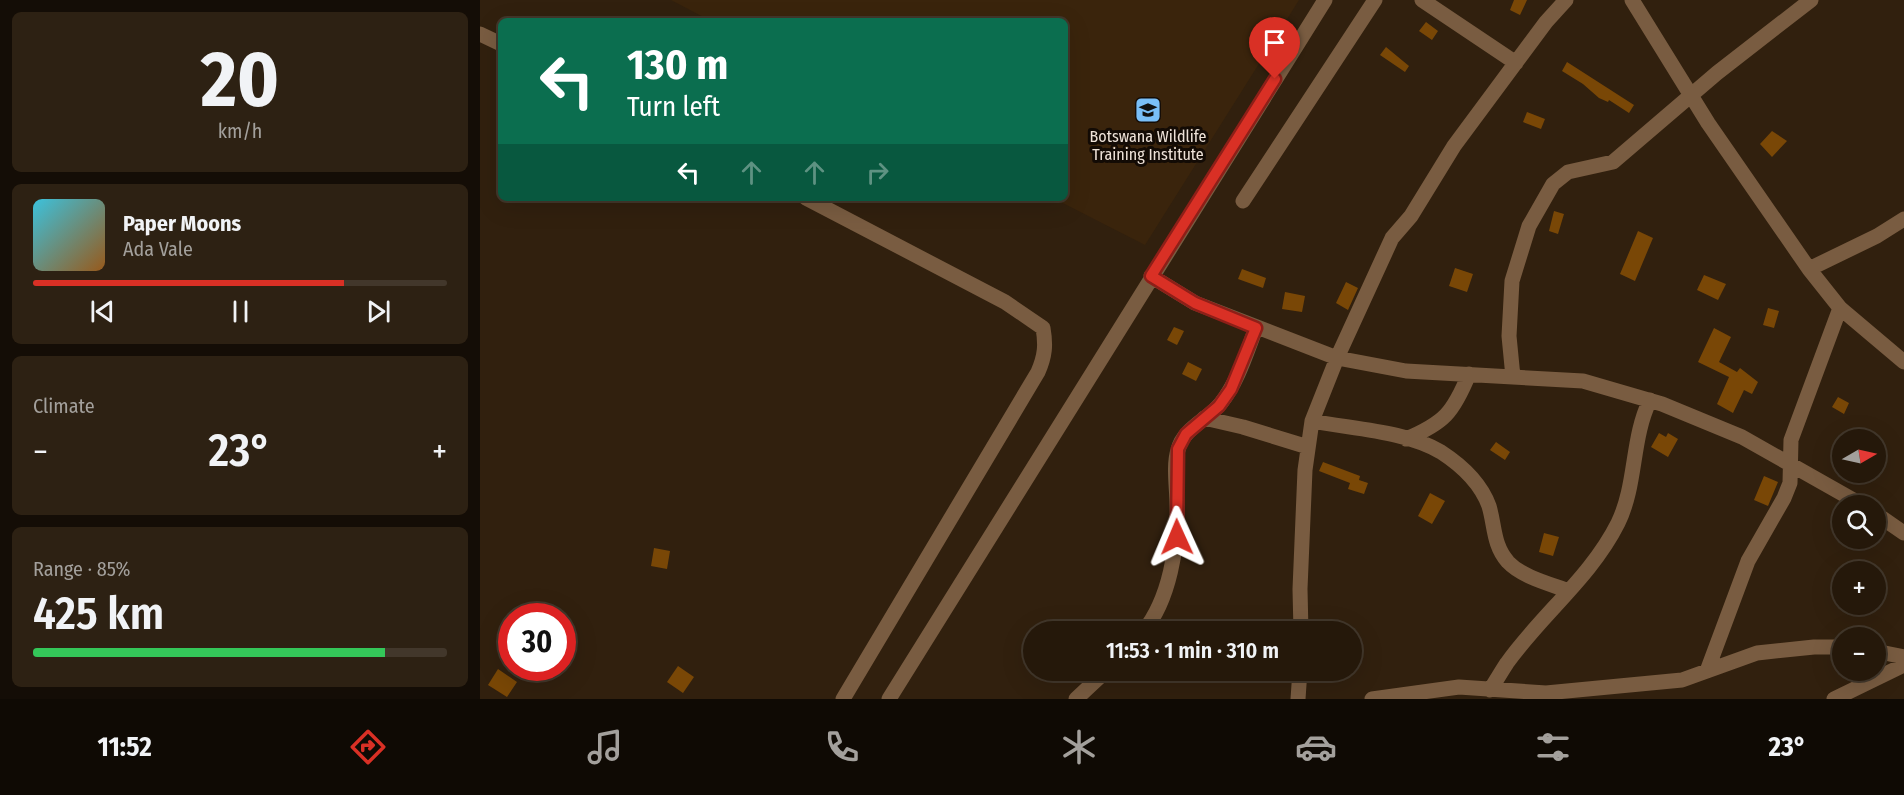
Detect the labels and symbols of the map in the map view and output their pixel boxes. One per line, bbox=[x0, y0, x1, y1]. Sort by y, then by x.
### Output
pin bbox=[1249, 17, 1300, 79]
school or university icon: Botswana Wildlife Training Institute bbox=[1133, 95, 1163, 125]
place label: Botswana Wildlife Training Institute bbox=[1090, 127, 1207, 164]
north arrow bbox=[1832, 429, 1886, 483]
position arrow bbox=[1145, 505, 1209, 569]
speed limit sign: 30 bbox=[498, 603, 576, 681]

